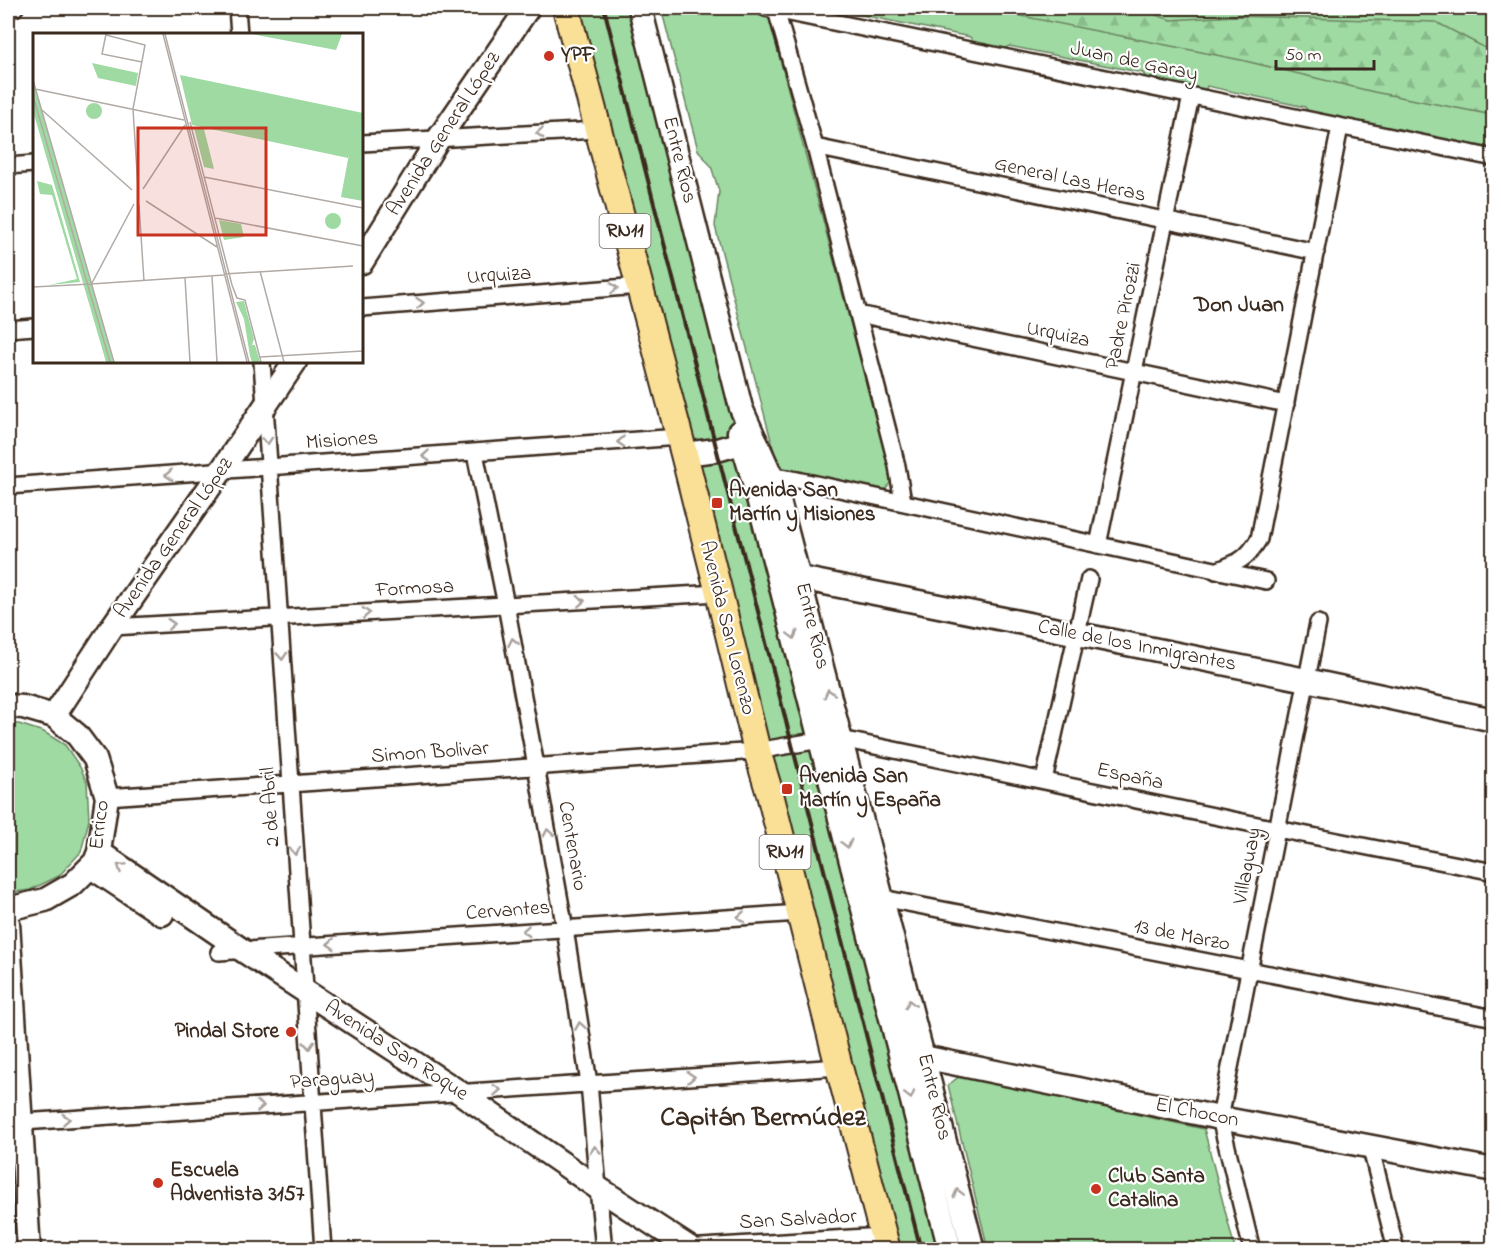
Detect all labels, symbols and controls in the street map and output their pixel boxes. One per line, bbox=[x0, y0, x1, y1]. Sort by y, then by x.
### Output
inset map bbox=[33, 33, 363, 363]
scale bar bbox=[1276, 33, 1374, 71]
street label: Juan de Garay bbox=[1067, 34, 1201, 92]
place label: YPF bbox=[560, 41, 596, 71]
text: 50 m bbox=[1285, 43, 1322, 69]
street label: Avenida General López bbox=[379, 46, 509, 222]
marker: YPF bbox=[542, 49, 556, 63]
street label: Entre Ríos bbox=[654, 114, 704, 206]
one-way arrow bbox=[535, 126, 544, 139]
street label: General Las Heras bbox=[991, 149, 1149, 211]
road number: RN11 bbox=[600, 214, 650, 248]
street label: Urquiza bbox=[466, 259, 532, 293]
street label: Padre Pirozzi bbox=[1098, 260, 1150, 372]
one-way arrow bbox=[610, 282, 619, 295]
district label: Don Juan bbox=[1193, 290, 1284, 322]
one-way arrow bbox=[415, 297, 424, 310]
street label: Urquiza bbox=[1023, 314, 1093, 356]
street label: Misiones bbox=[305, 424, 379, 458]
one-way arrow bbox=[616, 435, 625, 448]
one-way arrow bbox=[261, 436, 274, 445]
one-way arrow bbox=[422, 450, 431, 463]
street label: Avenida General López bbox=[107, 451, 241, 625]
one-way arrow bbox=[164, 468, 173, 481]
place label: Avenida San Martín y Misiones bbox=[729, 476, 876, 532]
marker: Avenida San Martín y Misiones bbox=[710, 496, 724, 510]
street label: Avenida San Lorenzo bbox=[691, 538, 763, 718]
street label: Formosa bbox=[374, 572, 455, 606]
street label: Entre Ríos bbox=[787, 580, 837, 672]
one-way arrow bbox=[577, 595, 586, 608]
one-way arrow bbox=[361, 607, 370, 620]
street label: Calle de los Inmigrantes bbox=[1035, 612, 1239, 682]
one-way arrow bbox=[166, 618, 175, 631]
one-way arrow bbox=[786, 630, 799, 640]
one-way arrow bbox=[507, 637, 520, 647]
one-way arrow bbox=[275, 652, 288, 661]
one-way arrow bbox=[824, 688, 837, 698]
street label: Simon Bolivar bbox=[370, 734, 490, 772]
street label: España bbox=[1094, 755, 1166, 799]
place label: Avenida San Martín y España bbox=[799, 762, 941, 818]
street label: 2 de Abril bbox=[253, 766, 289, 848]
marker: Avenida San Martín y España bbox=[780, 782, 794, 796]
street label: Errico bbox=[82, 798, 118, 852]
street label: Centenario bbox=[549, 799, 595, 893]
street label: Villaguay bbox=[1226, 825, 1272, 908]
one-way arrow bbox=[542, 829, 555, 839]
road number: RN11 bbox=[760, 835, 810, 869]
one-way arrow bbox=[839, 839, 852, 849]
one-way arrow bbox=[289, 846, 302, 855]
one-way arrow bbox=[116, 863, 127, 874]
street label: Cervantes bbox=[465, 893, 551, 929]
one-way arrow bbox=[737, 910, 746, 923]
street label: 13 de Marzo bbox=[1131, 912, 1233, 960]
one-way arrow bbox=[521, 925, 530, 938]
one-way arrow bbox=[327, 938, 336, 951]
street label: Avenida San Roque bbox=[318, 993, 475, 1109]
one-way arrow bbox=[904, 999, 917, 1009]
place label: Pindal Store bbox=[175, 1017, 280, 1047]
one-way arrow bbox=[575, 1021, 587, 1030]
marker: Pindal Store bbox=[284, 1025, 298, 1039]
one-way arrow bbox=[302, 1041, 315, 1050]
street label: Entre Ríos bbox=[909, 1051, 959, 1143]
street label: Paraguay bbox=[289, 1062, 375, 1100]
one-way arrow bbox=[687, 1070, 696, 1083]
one-way arrow bbox=[492, 1084, 501, 1097]
one-way arrow bbox=[903, 1089, 916, 1099]
street label: El Chocon bbox=[1153, 1090, 1241, 1136]
one-way arrow bbox=[256, 1099, 265, 1112]
district label: Capitán Bermúdez bbox=[660, 1099, 866, 1138]
one-way arrow bbox=[61, 1113, 70, 1126]
one-way arrow bbox=[588, 1145, 601, 1154]
place label: Escuela Adventista 3157 bbox=[170, 1156, 305, 1210]
place label: Club Santa Catalina bbox=[1108, 1162, 1205, 1216]
marker: Escuela Adventista 3157 bbox=[151, 1176, 165, 1190]
marker: Club Santa Catalina bbox=[1089, 1182, 1103, 1196]
one-way arrow bbox=[953, 1188, 966, 1198]
street label: San Salvador bbox=[739, 1202, 858, 1238]

